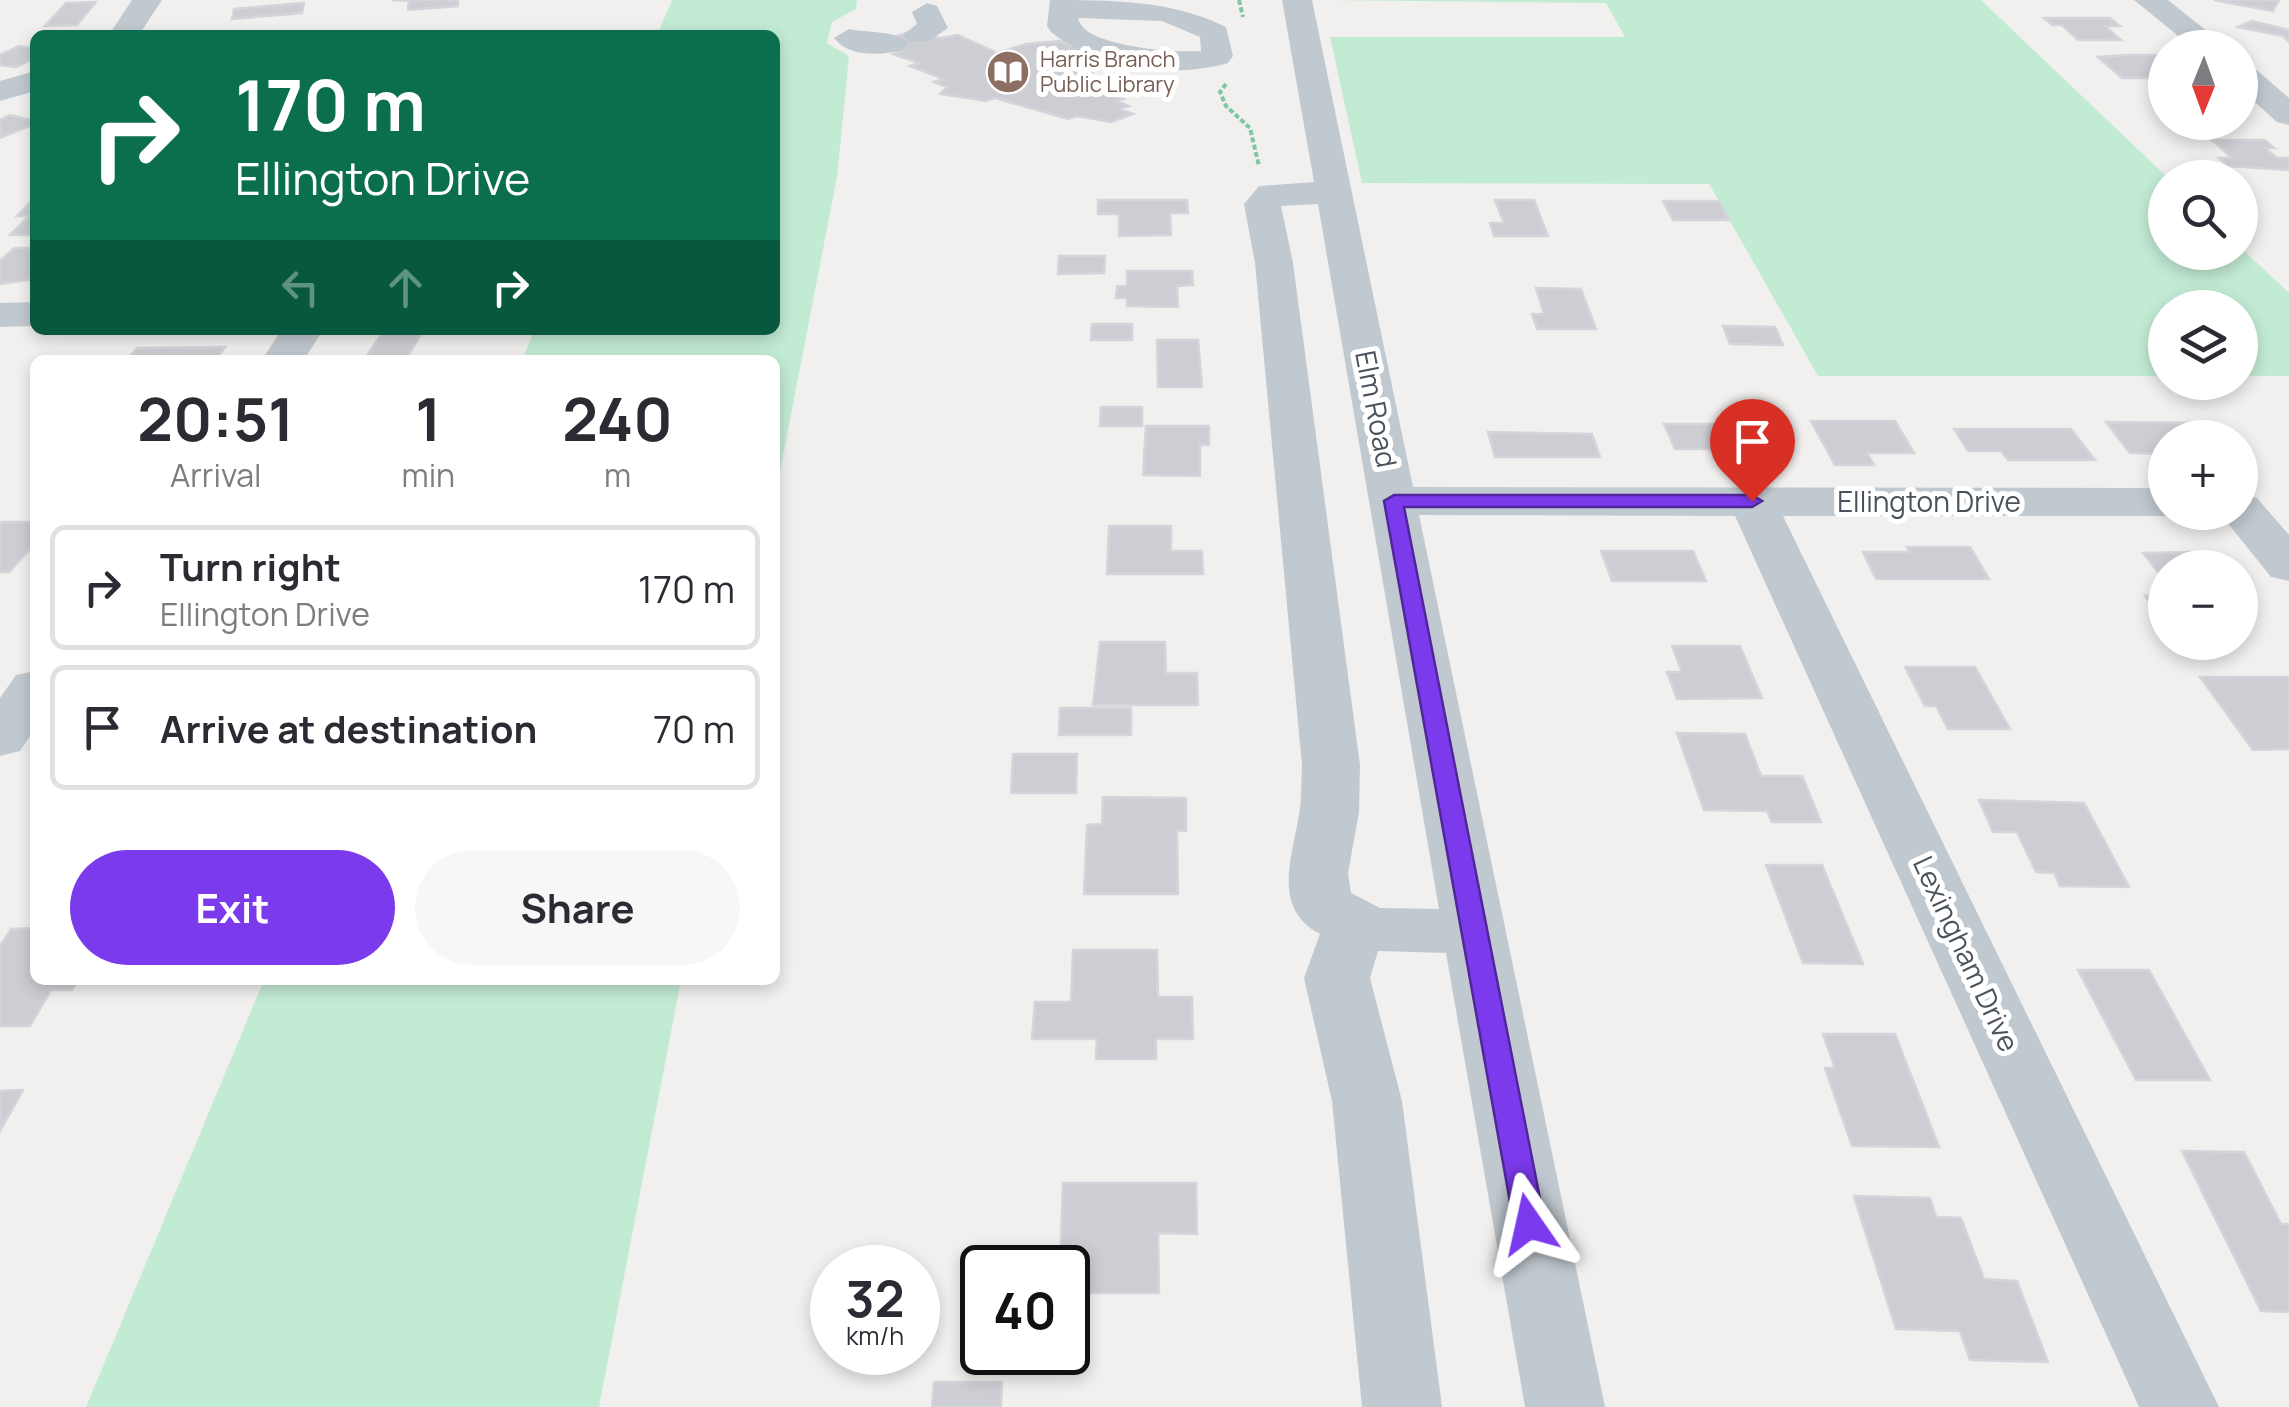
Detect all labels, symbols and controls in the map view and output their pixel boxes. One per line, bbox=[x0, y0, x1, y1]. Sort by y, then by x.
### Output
north arrow bbox=[2148, 30, 2258, 140]
map controls bbox=[2148, 30, 2258, 660]
place label: Harris Branch Public Library bbox=[1040, 44, 1176, 99]
library icon: Harris Branch Public Library bbox=[985, 49, 1031, 95]
text: 170 m bbox=[235, 56, 426, 152]
icon: right bbox=[70, 70, 200, 200]
text: Ellington Drive bbox=[235, 147, 530, 209]
button: search bbox=[2148, 160, 2258, 270]
icon: left bbox=[273, 260, 328, 315]
icon: ahead bbox=[378, 260, 433, 315]
icon: right bbox=[483, 260, 538, 315]
button: layers bbox=[2148, 290, 2258, 400]
street label: Elm Road bbox=[1347, 347, 1407, 470]
text: 20:51 bbox=[137, 377, 294, 459]
text: 1 bbox=[415, 377, 441, 459]
text: 240 bbox=[562, 377, 673, 459]
pin bbox=[1710, 399, 1795, 502]
icon: arrive bbox=[1725, 414, 1780, 469]
button: + bbox=[2148, 420, 2258, 530]
text: Arrival bbox=[170, 453, 261, 497]
text: min bbox=[402, 453, 455, 497]
text: m bbox=[604, 453, 631, 497]
street label: Ellington Drive bbox=[1837, 482, 2021, 520]
text: Turn right bbox=[160, 540, 341, 592]
button: − bbox=[2148, 550, 2258, 660]
icon: right bbox=[75, 560, 130, 615]
text: 170 m bbox=[638, 562, 735, 614]
text: Ellington Drive bbox=[160, 592, 370, 636]
icon: arrive bbox=[75, 700, 130, 755]
text: Arrive at destination bbox=[160, 702, 537, 754]
text: 70 m bbox=[653, 702, 735, 754]
button: Exit bbox=[70, 850, 395, 965]
button: Share bbox=[415, 850, 740, 965]
street label: Lexingham Drive bbox=[1905, 850, 2029, 1057]
position arrow bbox=[1477, 1172, 1581, 1276]
speed limit sign: 40 bbox=[960, 1245, 1090, 1375]
text: 32 bbox=[846, 1264, 904, 1332]
text: km/h bbox=[846, 1318, 904, 1353]

